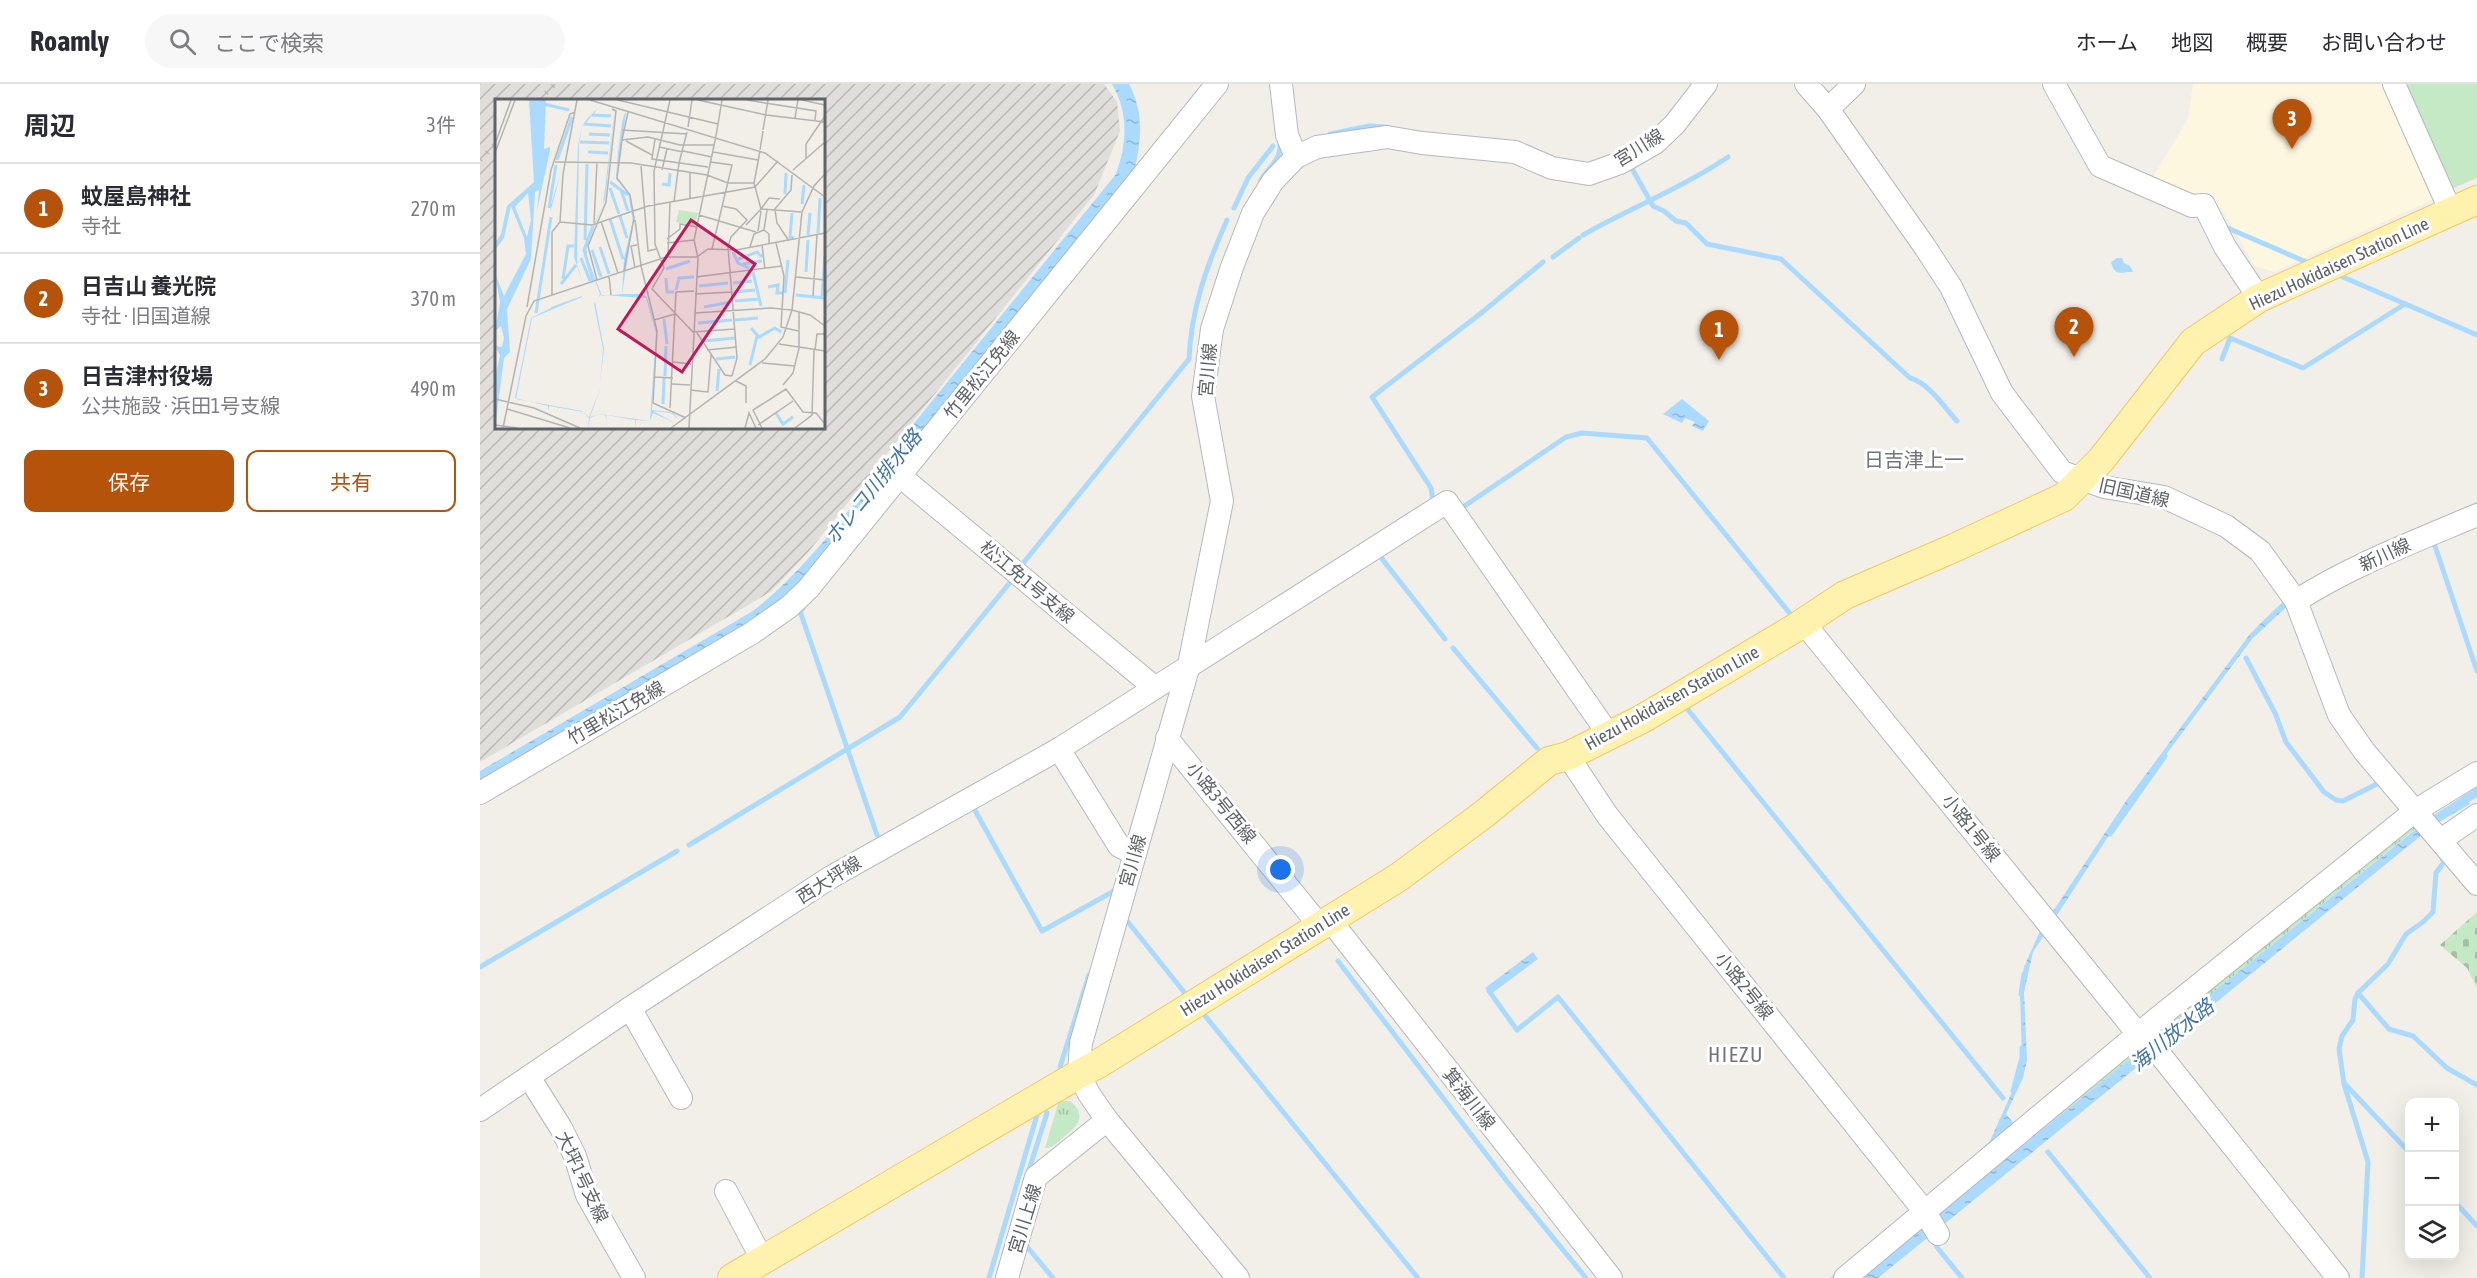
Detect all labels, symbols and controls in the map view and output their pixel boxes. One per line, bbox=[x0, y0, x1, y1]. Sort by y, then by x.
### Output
search box bbox=[145, 14, 565, 68]
text: Roamly bbox=[30, 25, 109, 57]
icon: search bbox=[166, 25, 199, 58]
text: ここで検索 bbox=[214, 30, 324, 56]
text: ホーム bbox=[2076, 30, 2138, 54]
text: 地図 bbox=[2171, 30, 2213, 54]
text: 概要 bbox=[2246, 30, 2288, 54]
text: お問い合わせ bbox=[2321, 30, 2447, 54]
inset map bbox=[495, 99, 825, 429]
pin: 3 bbox=[2272, 100, 2312, 149]
text: 周辺 bbox=[24, 111, 76, 141]
text: 3件 bbox=[427, 113, 456, 136]
street label: 宮川線 bbox=[1610, 124, 1667, 171]
text: 蚊屋島神社 bbox=[81, 183, 191, 209]
text: 1 bbox=[39, 197, 48, 220]
text: 270 m bbox=[411, 197, 456, 220]
street label: Hiezu Hokidaisen Station Line bbox=[2246, 213, 2432, 314]
text: 寺社 bbox=[81, 214, 121, 237]
text: 日吉山 養光院 bbox=[81, 273, 216, 299]
text: 2 bbox=[39, 287, 48, 310]
text: 370 m bbox=[411, 287, 456, 310]
text: 寺社 · 旧国道線 bbox=[81, 304, 211, 327]
pin: 2 bbox=[2054, 308, 2094, 357]
pin: 1 bbox=[1700, 310, 1738, 360]
street label: 竹里松江免線 bbox=[939, 326, 1024, 423]
street label: 宮川線 bbox=[1195, 342, 1220, 398]
text: 日吉津村役場 bbox=[81, 363, 213, 389]
text: 3 bbox=[39, 377, 48, 400]
text: 490 m bbox=[411, 377, 456, 400]
text: 公共施設 · 浜田1号支線 bbox=[81, 394, 280, 417]
water label: ホレコ川排水路 bbox=[820, 423, 927, 548]
district label: 日吉津上一 bbox=[1864, 448, 1964, 471]
button: 保存 bbox=[24, 450, 234, 512]
button: 共有 bbox=[246, 450, 456, 512]
street label: 旧国道線 bbox=[2097, 474, 2172, 511]
street label: 新川線 bbox=[2356, 534, 2414, 575]
street label: 松江免1号支線 bbox=[976, 536, 1079, 627]
street label: Hiezu Hokidaisen Station Line bbox=[1581, 641, 1762, 754]
street label: 竹里松江免線 bbox=[564, 676, 668, 749]
street label: 小路3号西線 bbox=[1182, 758, 1261, 848]
street label: 小路1号線 bbox=[1938, 790, 2005, 866]
street label: 宮川線 bbox=[1115, 832, 1150, 890]
street label: 西大坪線 bbox=[793, 852, 865, 908]
your location bbox=[1266, 855, 1295, 884]
street label: Hiezu Hokidaisen Station Line bbox=[1176, 899, 1353, 1020]
street label: 小路2号線 bbox=[1711, 948, 1778, 1024]
water label: 海川放水路 bbox=[2126, 993, 2219, 1075]
district label: HIEZU bbox=[1708, 1042, 1764, 1066]
street label: 箕海川線 bbox=[1439, 1064, 1500, 1134]
map controls bbox=[2405, 1098, 2459, 1260]
button: + bbox=[2405, 1098, 2459, 1152]
street label: 大坪1号支線 bbox=[552, 1128, 613, 1226]
button: − bbox=[2405, 1152, 2459, 1206]
street label: 宮川上線 bbox=[1004, 1181, 1045, 1256]
button: layers bbox=[2405, 1206, 2459, 1260]

